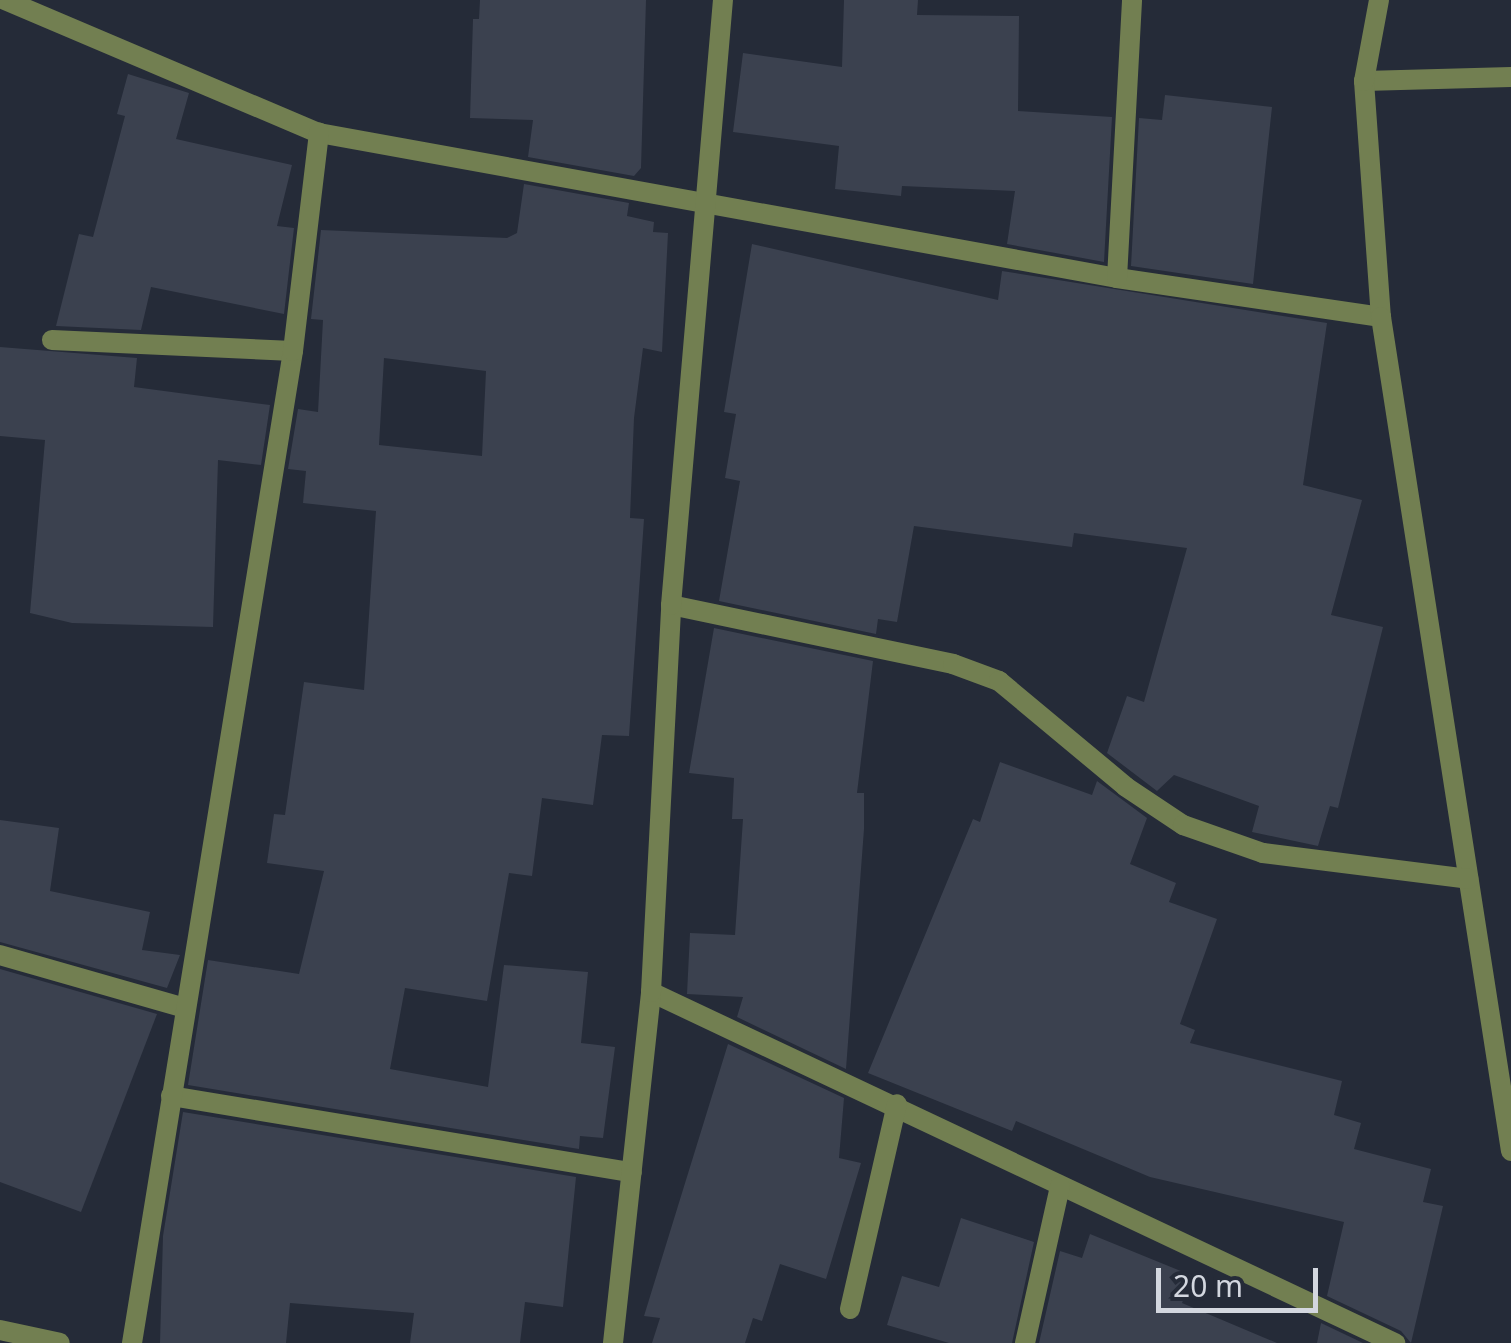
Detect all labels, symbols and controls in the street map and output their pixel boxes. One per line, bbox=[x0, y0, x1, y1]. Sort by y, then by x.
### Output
scale bar bbox=[1161, 1248, 1324, 1310]
text: 20 m bbox=[1173, 1265, 1243, 1306]

